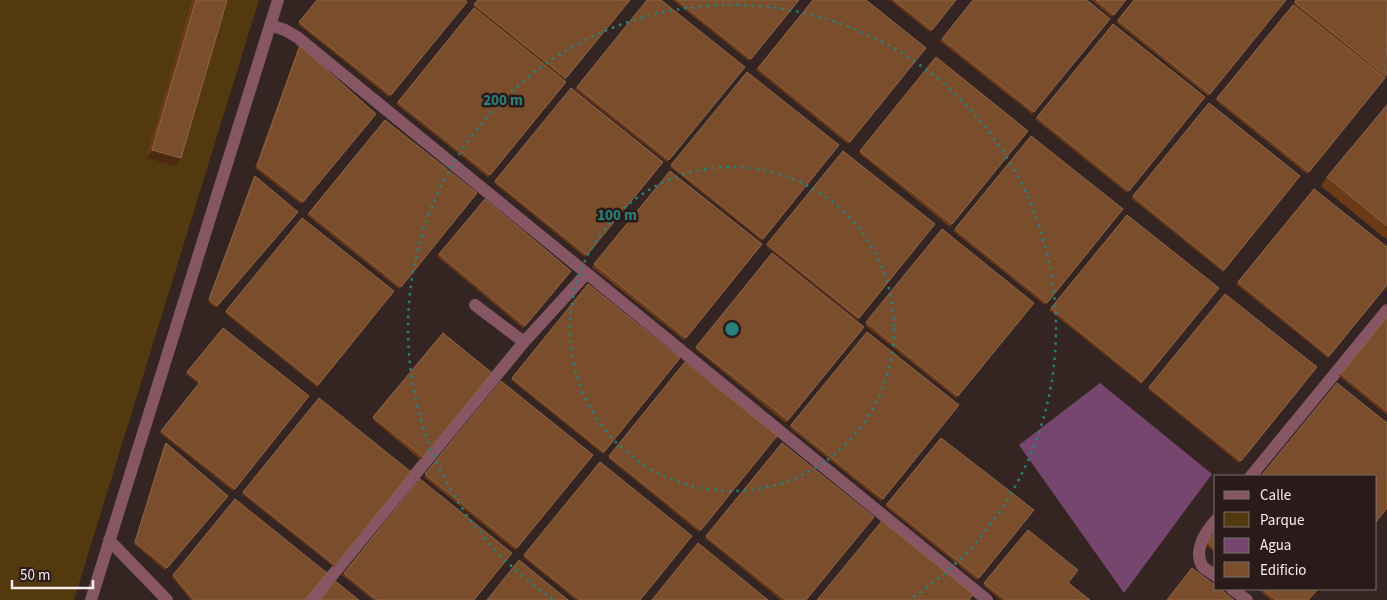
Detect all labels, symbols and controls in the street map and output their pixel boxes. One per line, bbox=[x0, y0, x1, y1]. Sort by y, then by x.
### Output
text: 200 m bbox=[483, 90, 523, 111]
text: 100 m bbox=[597, 205, 637, 226]
centre of rings bbox=[723, 320, 741, 338]
legend bbox=[1214, 475, 1377, 590]
text: Calle bbox=[1260, 485, 1291, 506]
text: Parque bbox=[1260, 510, 1304, 531]
text: Agua bbox=[1260, 535, 1291, 556]
scale bar bbox=[12, 558, 94, 590]
text: Edificio bbox=[1260, 560, 1307, 581]
text: 50 m bbox=[20, 565, 50, 586]

